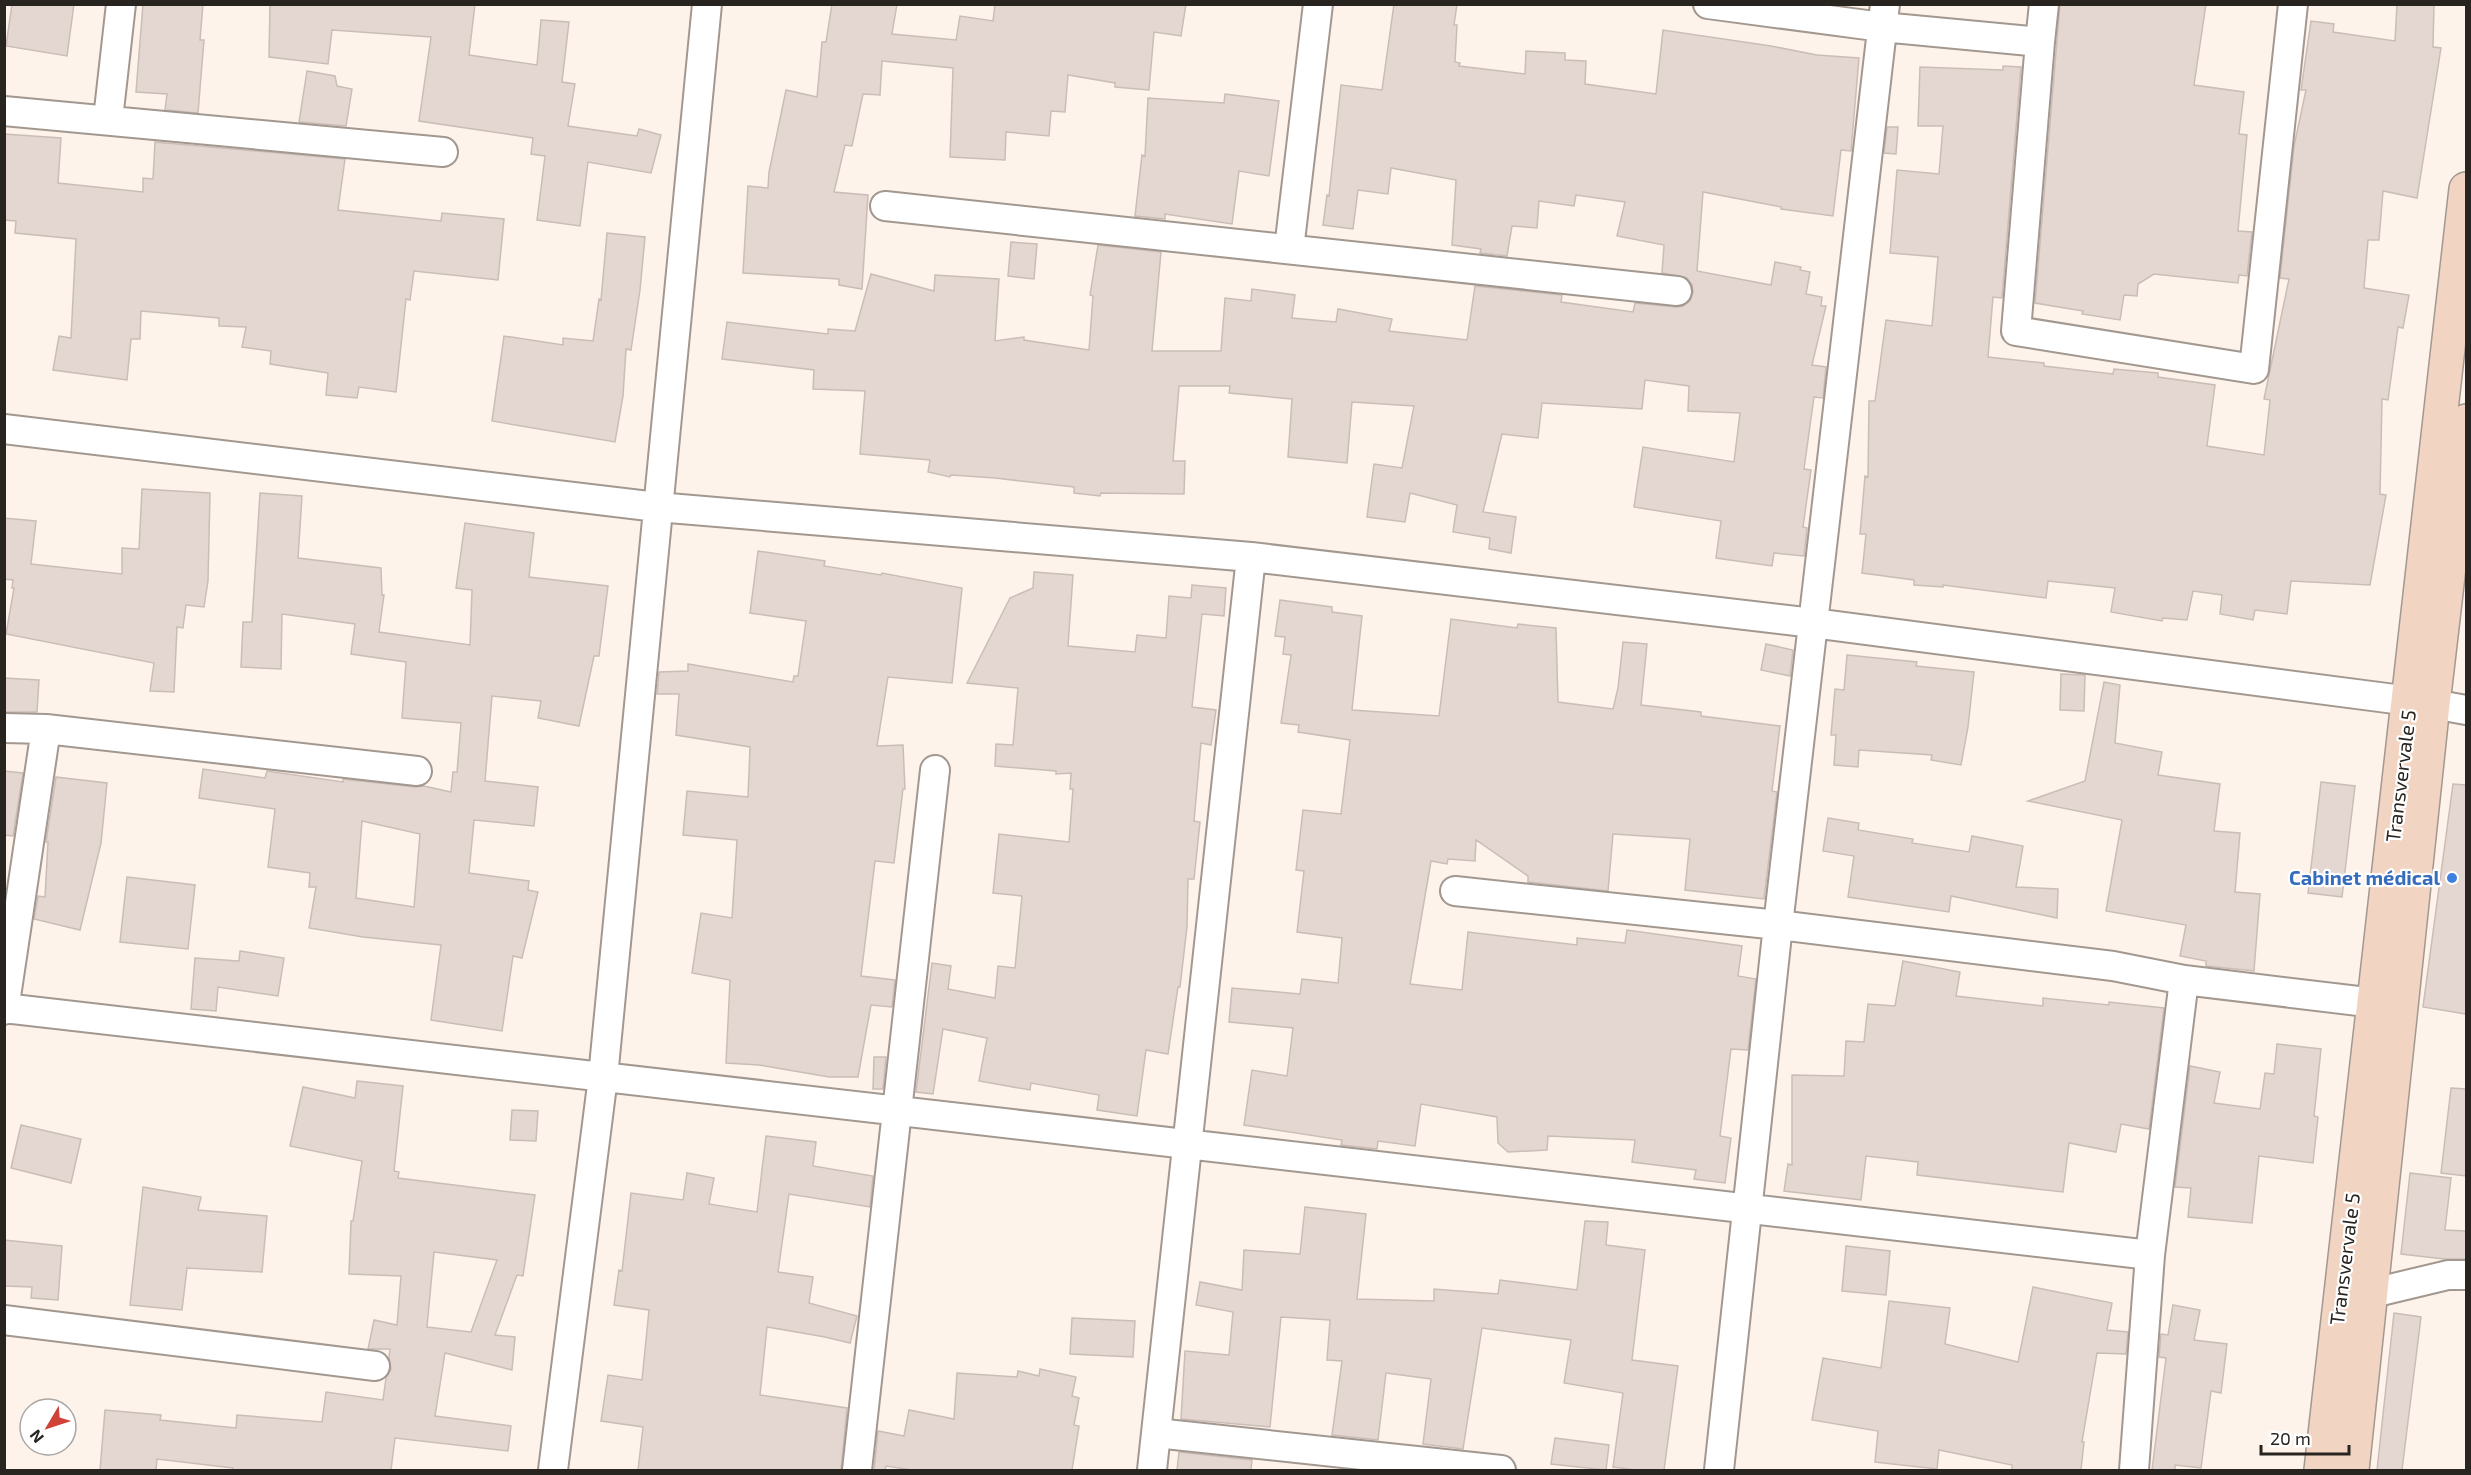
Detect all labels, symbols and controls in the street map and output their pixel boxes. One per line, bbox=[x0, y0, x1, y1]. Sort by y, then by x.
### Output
street label: Transvervale 5 bbox=[2380, 708, 2420, 843]
place label: Cabinet médical bbox=[2289, 865, 2440, 889]
marker: Cabinet médical bbox=[2445, 871, 2459, 885]
street label: Transvervale 5 bbox=[2324, 1191, 2364, 1326]
north arrow bbox=[18, 1397, 78, 1457]
scale bar bbox=[2261, 1418, 2350, 1456]
text: N bbox=[25, 1426, 47, 1447]
text: 20 m bbox=[2270, 1427, 2311, 1449]

